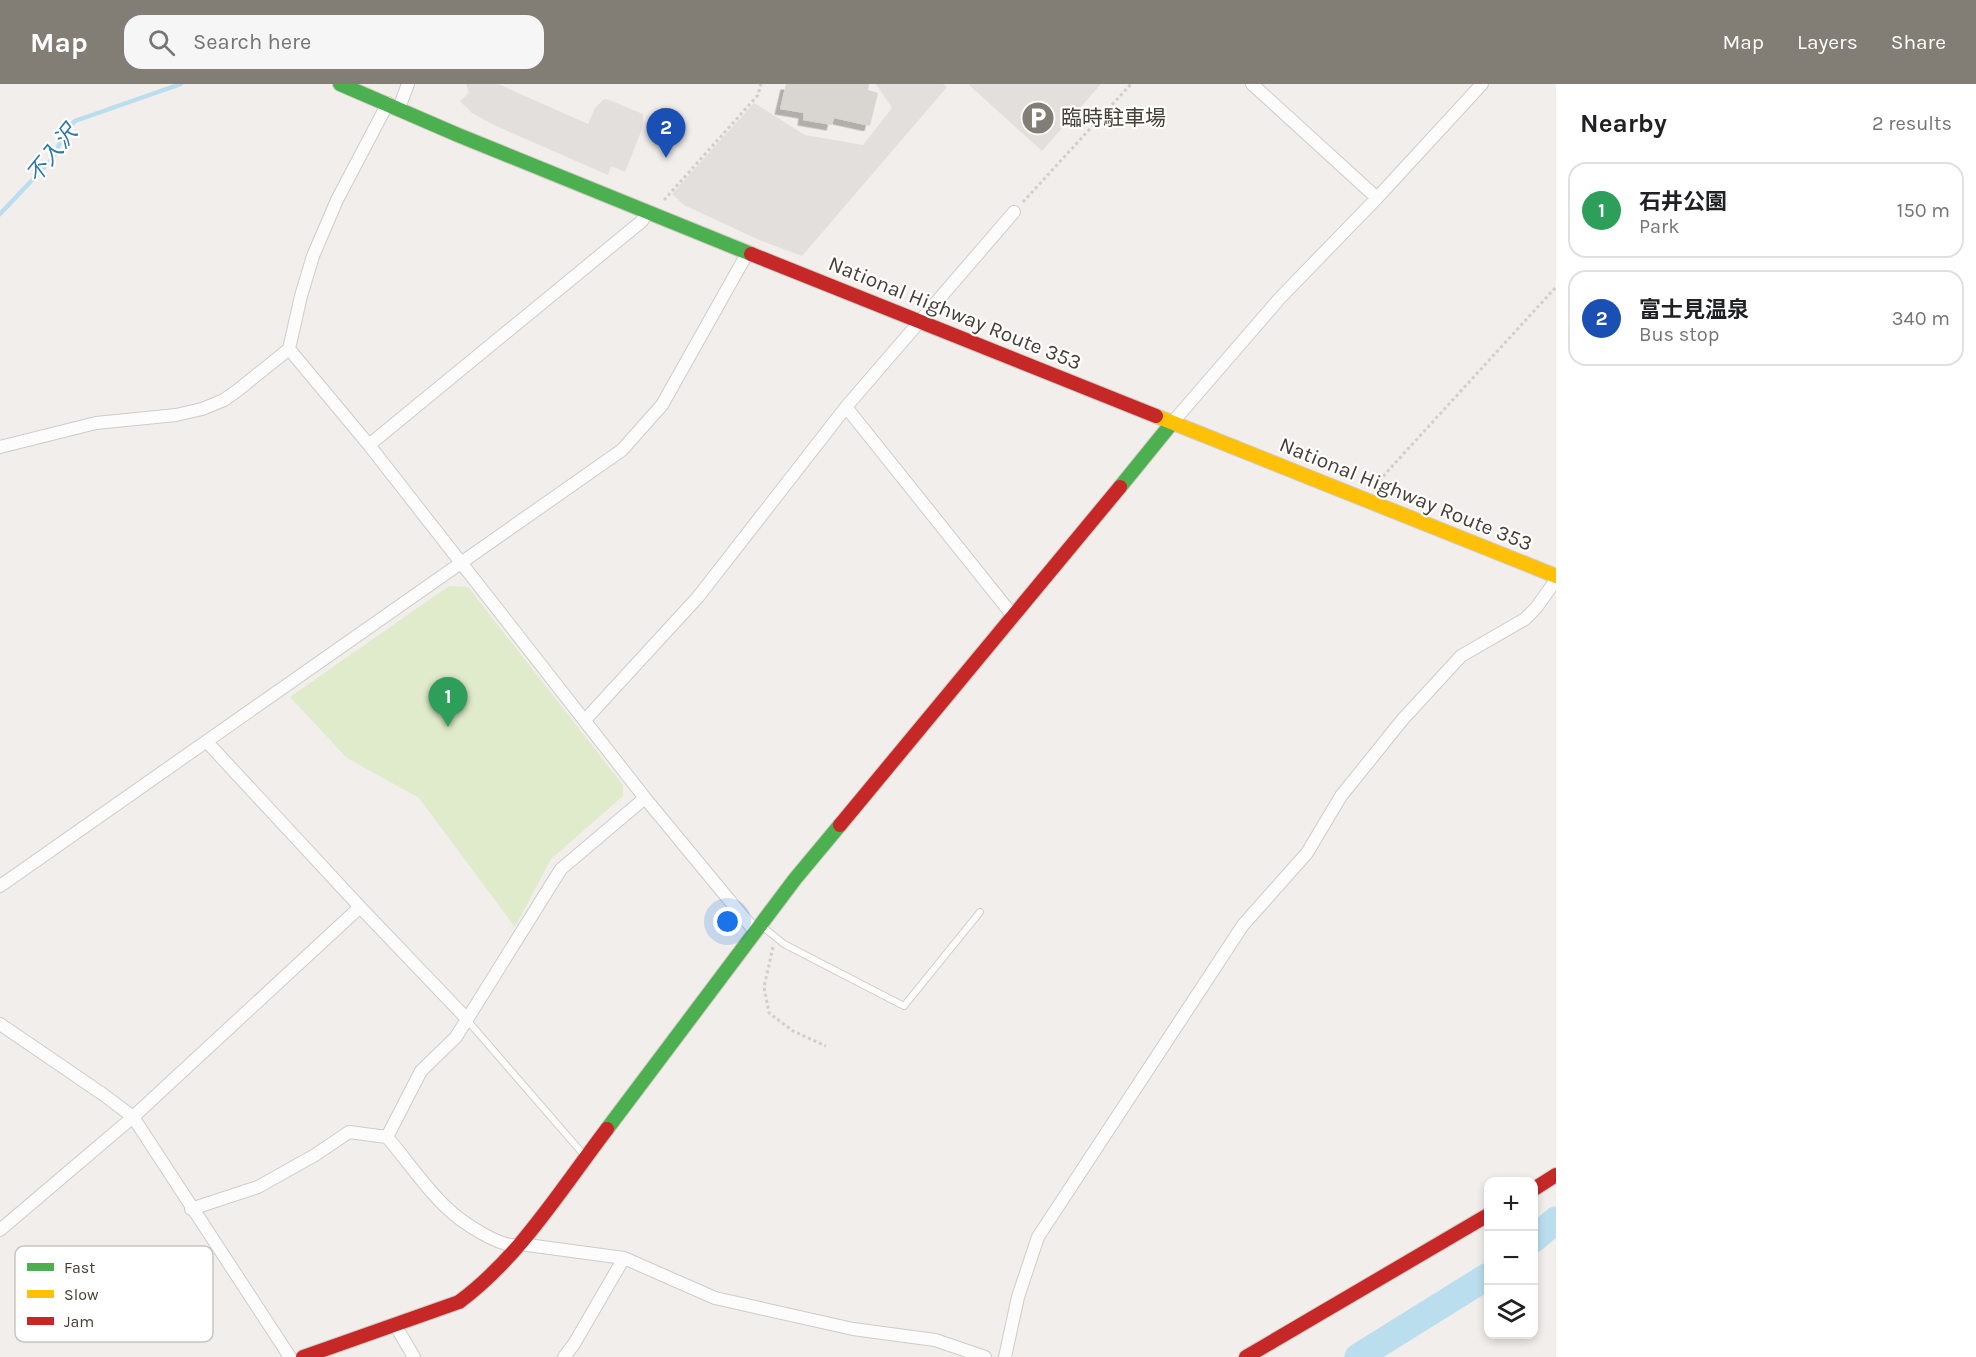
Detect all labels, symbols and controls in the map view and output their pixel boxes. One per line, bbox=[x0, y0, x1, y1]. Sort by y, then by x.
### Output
search box bbox=[124, 15, 544, 69]
text: Map bbox=[30, 26, 88, 59]
icon: search bbox=[145, 26, 178, 59]
text: Search here bbox=[193, 29, 311, 55]
text: Map bbox=[1722, 30, 1764, 54]
text: Layers bbox=[1797, 30, 1858, 54]
text: Share bbox=[1891, 30, 1946, 54]
parking icon: 臨時駐車場 bbox=[1020, 100, 1056, 136]
place label: 臨時駐車場 bbox=[1061, 106, 1166, 130]
text: Nearby bbox=[1580, 108, 1667, 139]
pin: 2 bbox=[646, 109, 686, 158]
text: 2 results bbox=[1872, 112, 1952, 135]
water label: 不入沢 bbox=[21, 118, 85, 188]
text: 石井公園 bbox=[1639, 189, 1727, 215]
text: 1 bbox=[1598, 199, 1605, 222]
text: 150 m bbox=[1897, 199, 1950, 222]
text: Park bbox=[1639, 215, 1680, 238]
street label: National Highway Route 353 bbox=[825, 251, 1085, 375]
text: 富士見温泉 bbox=[1639, 297, 1749, 323]
text: 2 bbox=[1595, 307, 1608, 330]
text: 340 m bbox=[1892, 307, 1950, 330]
text: Bus stop bbox=[1639, 323, 1719, 346]
street label: National Highway Route 353 bbox=[1276, 432, 1536, 556]
pin: 1 bbox=[428, 678, 468, 727]
your location bbox=[713, 907, 742, 936]
map controls bbox=[1484, 1177, 1538, 1339]
button: + bbox=[1484, 1177, 1538, 1231]
button: − bbox=[1484, 1231, 1538, 1285]
legend bbox=[15, 1246, 213, 1342]
text: Fast bbox=[64, 1258, 95, 1277]
text: Slow bbox=[64, 1285, 99, 1304]
button: layers bbox=[1484, 1285, 1538, 1339]
text: Jam bbox=[64, 1312, 94, 1331]

